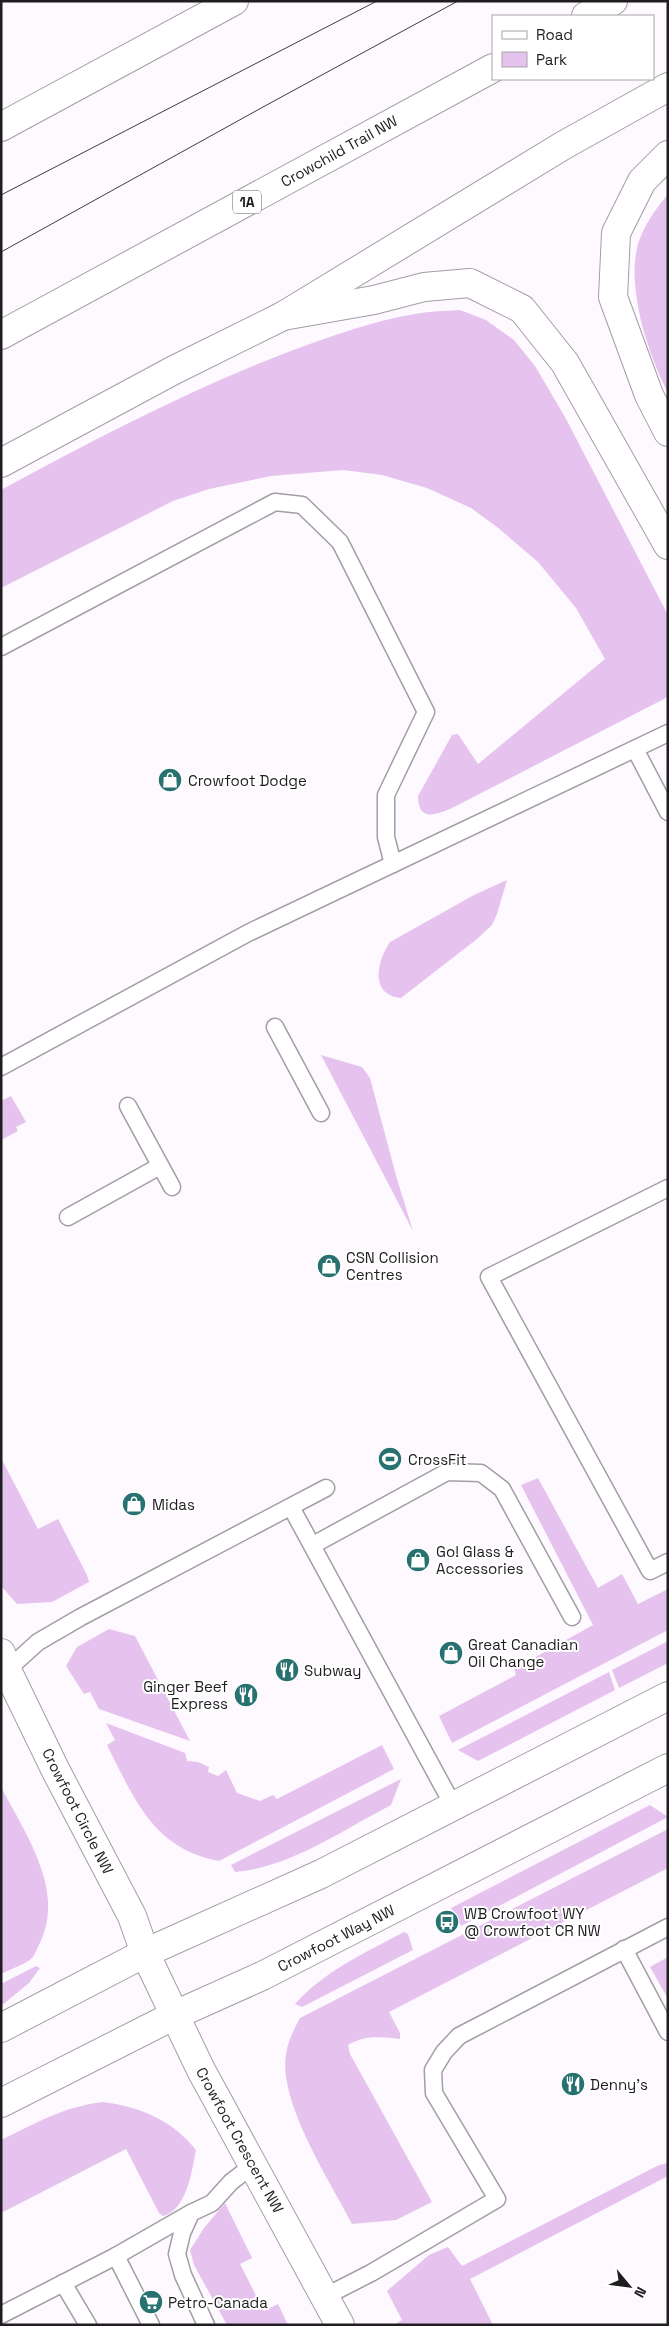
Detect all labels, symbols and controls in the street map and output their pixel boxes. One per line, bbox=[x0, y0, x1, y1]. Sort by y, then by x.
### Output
legend bbox=[492, 15, 654, 80]
text: Road bbox=[536, 25, 573, 44]
text: Park bbox=[536, 50, 567, 69]
street label: Crowchild Trail NW bbox=[277, 111, 401, 191]
road number: 1A bbox=[233, 190, 261, 213]
shop icon: Crowfoot Dodge bbox=[157, 767, 183, 793]
place label: Crowfoot Dodge bbox=[188, 771, 307, 790]
place label: CSN Collision Centres bbox=[346, 1248, 439, 1284]
shop icon: CSN Collision Centres bbox=[316, 1253, 342, 1279]
sports icon: CrossFit bbox=[377, 1446, 403, 1472]
place label: CrossFit bbox=[408, 1450, 467, 1469]
shop icon: Midas bbox=[121, 1491, 147, 1517]
place label: Midas bbox=[152, 1495, 195, 1514]
place label: Go! Glass & Accessories bbox=[436, 1542, 524, 1578]
shop icon: Go! Glass & Accessories bbox=[405, 1547, 431, 1573]
place label: Great Canadian Oil Change bbox=[468, 1635, 578, 1671]
shop icon: Great Canadian Oil Change bbox=[438, 1640, 464, 1666]
restaurant icon: Subway bbox=[274, 1657, 300, 1683]
place label: Subway bbox=[304, 1661, 361, 1680]
place label: Ginger Beef Express bbox=[143, 1677, 228, 1713]
restaurant icon: Ginger Beef Express bbox=[233, 1682, 259, 1708]
street label: Crowfoot Circle NW bbox=[38, 1745, 118, 1877]
street label: Crowfoot Way NW bbox=[274, 1900, 398, 1976]
place label: WB Crowfoot WY @ Crowfoot CR NW bbox=[464, 1904, 601, 1940]
bus stop icon: WB Crowfoot WY @ Crowfoot CR NW bbox=[434, 1909, 460, 1935]
street label: Crowfoot Crescent NW bbox=[192, 2064, 288, 2216]
restaurant icon: Denny's bbox=[560, 2071, 586, 2097]
place label: Denny's bbox=[590, 2075, 648, 2094]
north arrow bbox=[604, 2261, 654, 2311]
text: N bbox=[630, 2284, 651, 2301]
supermarket icon: Petro-Canada bbox=[138, 2289, 164, 2315]
place label: Petro-Canada bbox=[168, 2293, 268, 2312]

